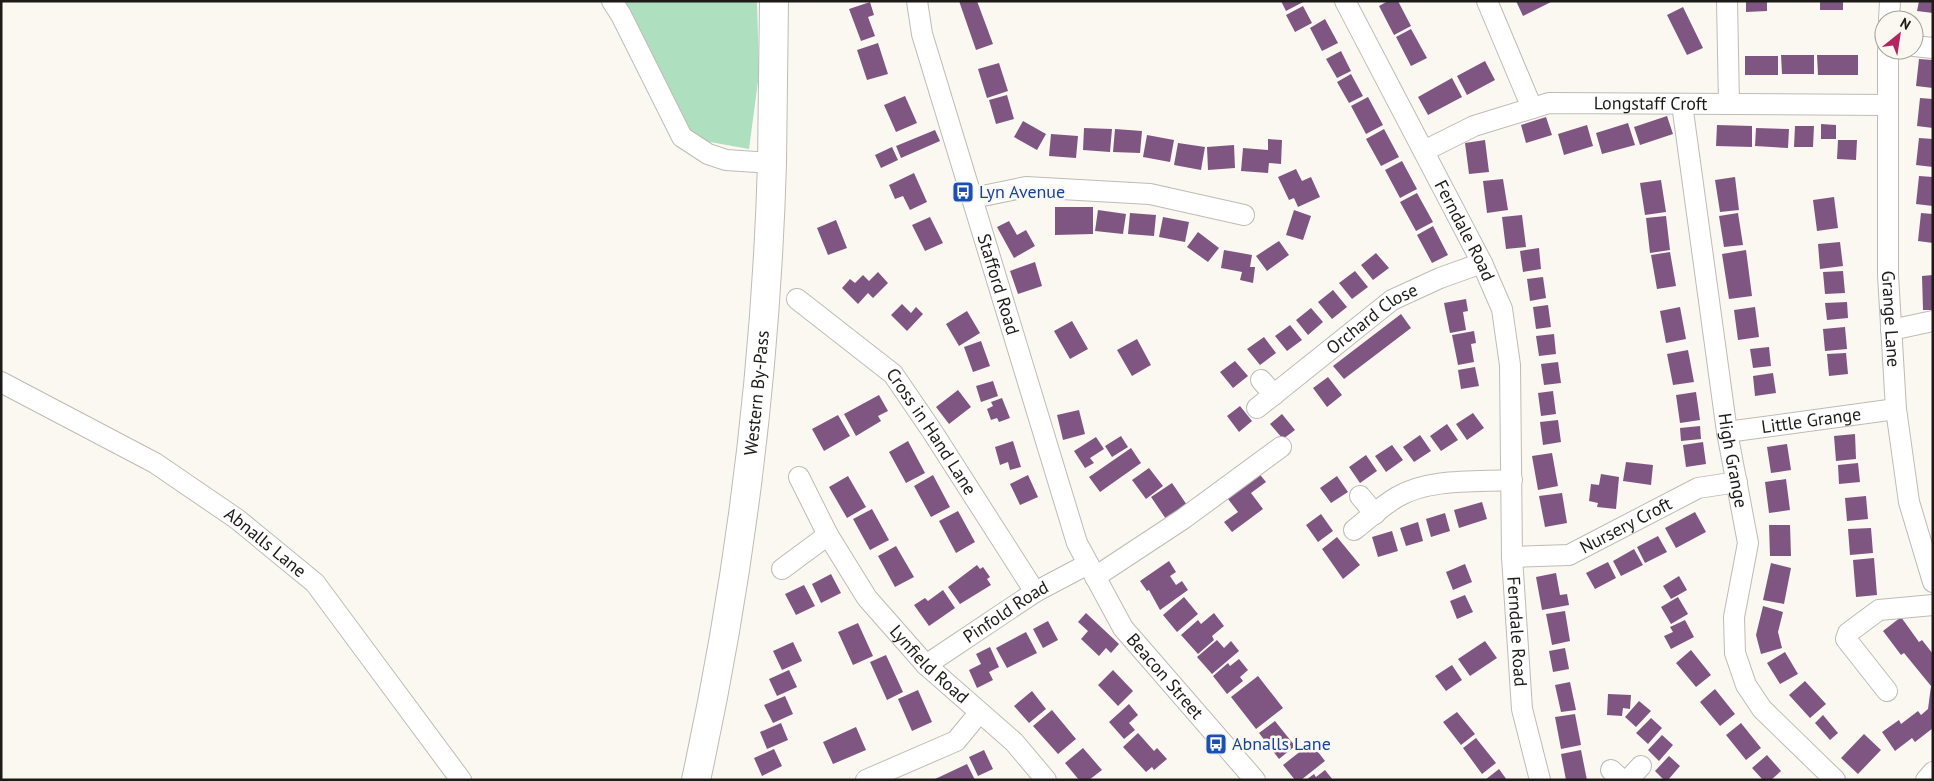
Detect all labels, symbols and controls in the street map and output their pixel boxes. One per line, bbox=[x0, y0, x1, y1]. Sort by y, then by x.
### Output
north arrow bbox=[1874, 10, 1924, 60]
text: N bbox=[1897, 14, 1914, 34]
street label: Longstaff Croft bbox=[1594, 91, 1707, 115]
street label: Ferndale Road bbox=[1430, 176, 1500, 284]
bus stop icon: Lyn Avenue bbox=[951, 180, 975, 204]
place label: Lyn Avenue bbox=[979, 180, 1065, 203]
street label: Stafford Road bbox=[972, 231, 1025, 337]
street label: Grange Lane bbox=[1877, 270, 1905, 368]
street label: Orchard Close bbox=[1321, 278, 1421, 359]
street label: Western By-Pass bbox=[739, 329, 774, 457]
street label: Cross in Hand Lane bbox=[881, 363, 982, 499]
street label: Little Grange bbox=[1760, 402, 1862, 438]
street label: High Grange bbox=[1714, 411, 1753, 510]
street label: Nursery Croft bbox=[1576, 492, 1675, 558]
street label: Abnalls Lane bbox=[220, 502, 311, 582]
street label: Pinfold Road bbox=[958, 575, 1052, 648]
street label: Ferndale Road bbox=[1502, 576, 1532, 687]
street label: Lynfield Road bbox=[885, 620, 974, 708]
street label: Beacon Street bbox=[1122, 628, 1209, 724]
bus stop icon: Abnalls Lane bbox=[1204, 732, 1228, 756]
place label: Abnalls Lane bbox=[1232, 732, 1331, 755]

